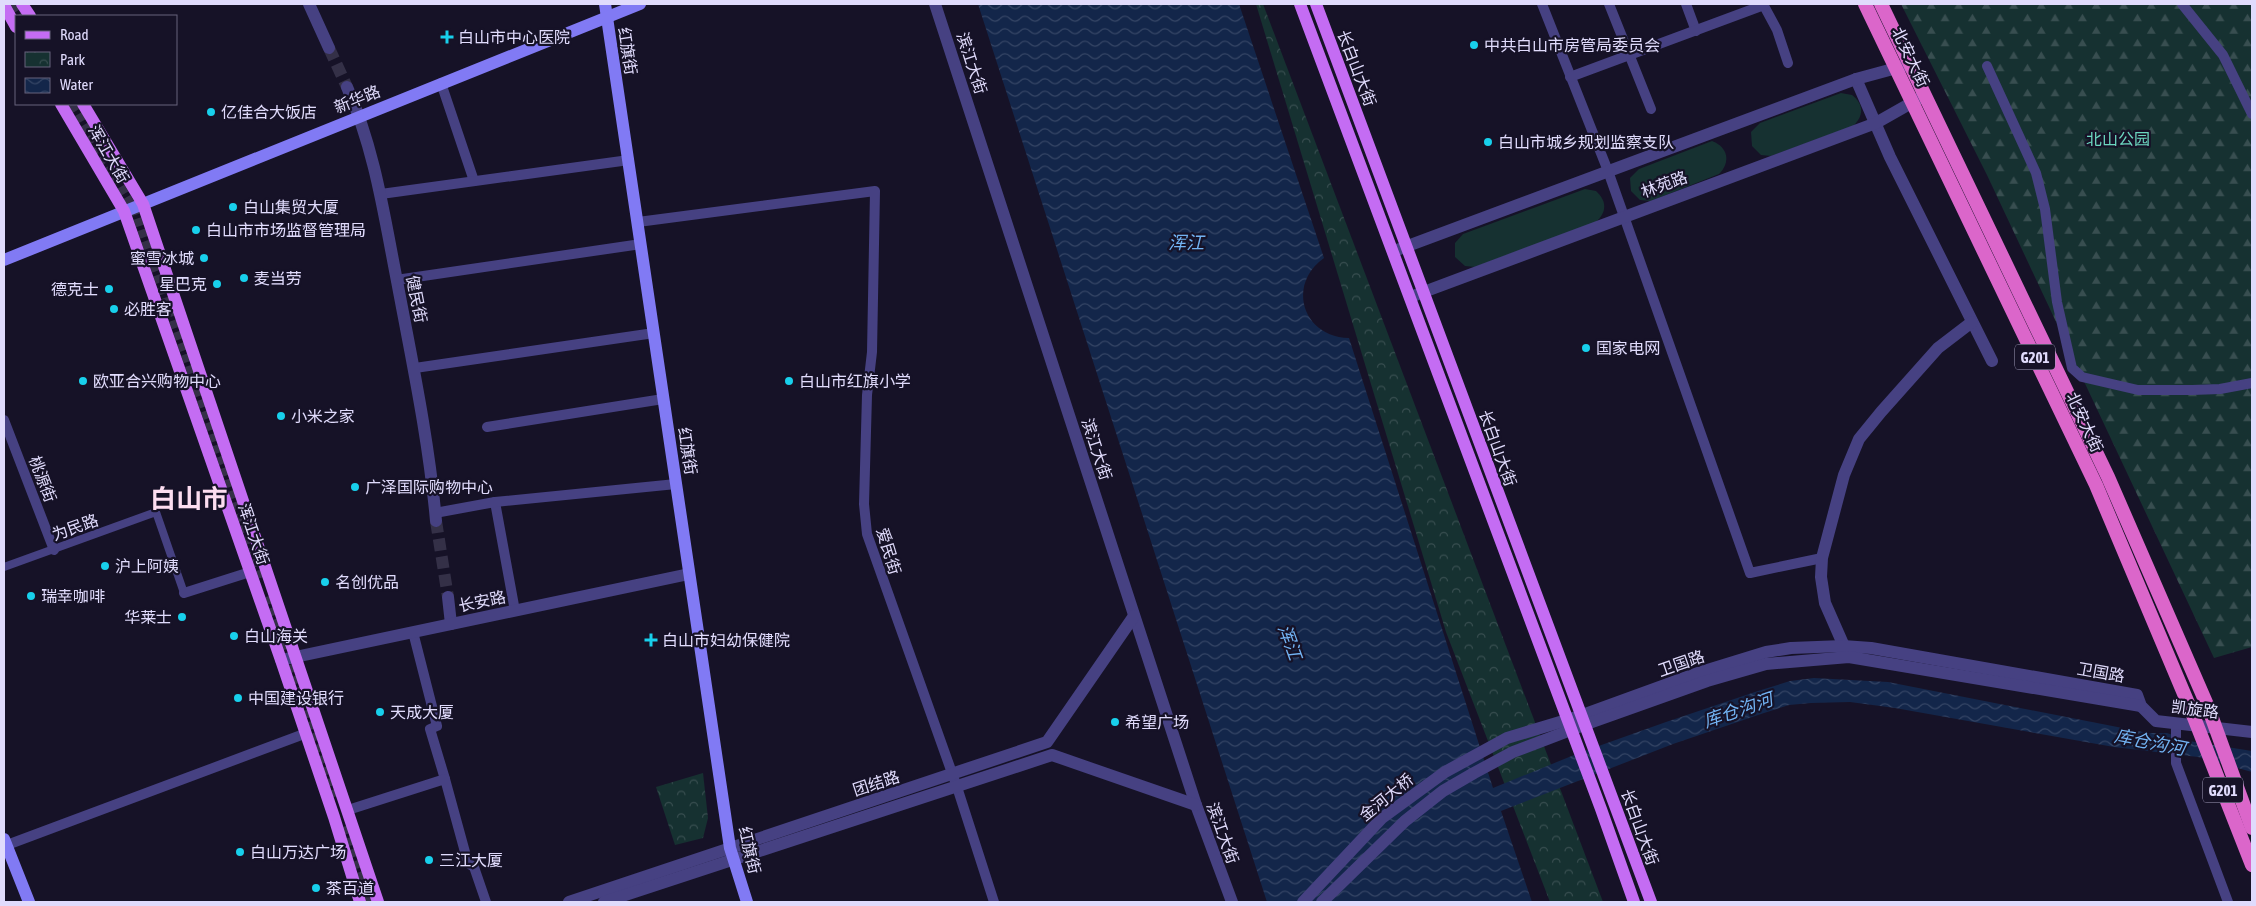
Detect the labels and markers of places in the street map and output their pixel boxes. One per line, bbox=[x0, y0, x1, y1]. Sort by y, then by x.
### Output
place label: 白山市中心医院 bbox=[458, 28, 570, 46]
marker: 白山市中心医院 bbox=[440, 30, 454, 44]
place label: 中共白山市房管局委员会 bbox=[1484, 36, 1660, 54]
marker: 中共白山市房管局委员会 bbox=[1468, 39, 1480, 51]
place label: 亿佳合大饭店 bbox=[221, 103, 317, 121]
marker: 亿佳合大饭店 bbox=[205, 106, 217, 118]
place label: 白山市城乡规划监察支队 bbox=[1498, 133, 1674, 151]
marker: 白山市城乡规划监察支队 bbox=[1482, 136, 1494, 148]
place label: 白山集贸大厦 bbox=[243, 198, 339, 216]
marker: 白山集贸大厦 bbox=[227, 201, 239, 213]
place label: 白山市市场监督管理局 bbox=[206, 221, 366, 239]
marker: 白山市市场监督管理局 bbox=[190, 224, 202, 236]
place label: 蜜雪冰城 bbox=[130, 249, 194, 267]
marker: 蜜雪冰城 bbox=[198, 252, 210, 264]
place label: 麦当劳 bbox=[254, 269, 302, 287]
marker: 麦当劳 bbox=[238, 272, 250, 284]
place label: 星巴克 bbox=[159, 275, 207, 293]
marker: 星巴克 bbox=[211, 278, 223, 290]
place label: 德克士 bbox=[51, 280, 99, 298]
marker: 德克士 bbox=[103, 283, 115, 295]
place label: 必胜客 bbox=[124, 300, 172, 318]
marker: 必胜客 bbox=[108, 303, 120, 315]
place label: 国家电网 bbox=[1596, 339, 1660, 357]
marker: 国家电网 bbox=[1580, 342, 1592, 354]
place label: 欧亚合兴购物中心 bbox=[93, 372, 221, 390]
place label: 白山市红旗小学 bbox=[799, 372, 911, 390]
marker: 欧亚合兴购物中心 bbox=[77, 375, 89, 387]
marker: 白山市红旗小学 bbox=[783, 375, 795, 387]
place label: 小米之家 bbox=[291, 407, 355, 425]
marker: 小米之家 bbox=[275, 410, 287, 422]
place label: 广泽国际购物中心 bbox=[365, 478, 493, 496]
marker: 广泽国际购物中心 bbox=[349, 481, 361, 493]
place label: 沪上阿姨 bbox=[115, 557, 179, 575]
marker: 沪上阿姨 bbox=[99, 560, 111, 572]
place label: 名创优品 bbox=[335, 573, 399, 591]
marker: 名创优品 bbox=[319, 576, 331, 588]
place label: 瑞幸咖啡 bbox=[41, 587, 105, 605]
marker: 瑞幸咖啡 bbox=[25, 590, 37, 602]
place label: 华莱士 bbox=[124, 608, 172, 626]
marker: 华莱士 bbox=[176, 611, 188, 623]
place label: 白山海关 bbox=[244, 627, 308, 645]
marker: 白山海关 bbox=[228, 630, 240, 642]
place label: 白山市妇幼保健院 bbox=[662, 631, 790, 649]
marker: 白山市妇幼保健院 bbox=[644, 633, 658, 647]
place label: 中国建设银行 bbox=[248, 689, 344, 707]
marker: 中国建设银行 bbox=[232, 692, 244, 704]
place label: 天成大厦 bbox=[390, 703, 454, 721]
marker: 天成大厦 bbox=[374, 706, 386, 718]
place label: 希望广场 bbox=[1125, 713, 1189, 731]
marker: 希望广场 bbox=[1109, 716, 1121, 728]
place label: 白山万达广场 bbox=[250, 843, 346, 861]
marker: 白山万达广场 bbox=[234, 846, 246, 858]
place label: 三江大厦 bbox=[439, 851, 503, 869]
marker: 三江大厦 bbox=[423, 854, 435, 866]
place label: 茶百道 bbox=[326, 879, 374, 897]
marker: 茶百道 bbox=[310, 882, 322, 894]

